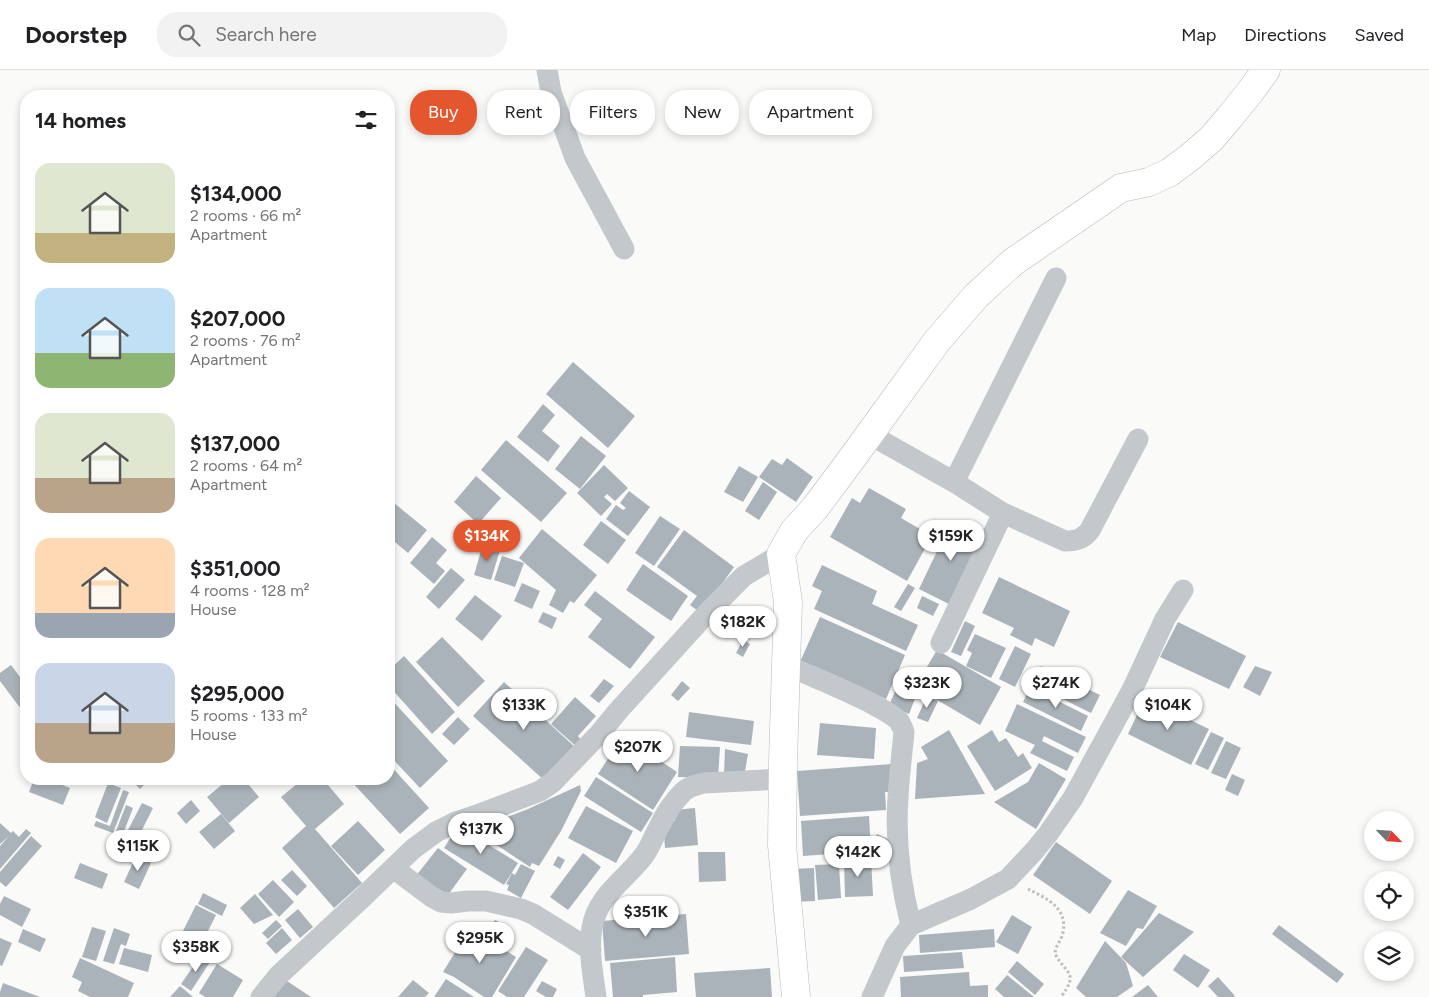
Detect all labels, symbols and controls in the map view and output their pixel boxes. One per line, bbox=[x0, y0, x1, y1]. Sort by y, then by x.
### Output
search box bbox=[157, 12, 507, 57]
text: Doorstep bbox=[25, 20, 127, 49]
icon: search bbox=[175, 21, 203, 49]
text: Search here bbox=[215, 23, 317, 46]
text: Map bbox=[1181, 24, 1216, 46]
text: Directions bbox=[1244, 24, 1326, 46]
text: Saved bbox=[1354, 24, 1404, 46]
chip: Buy bbox=[410, 90, 477, 135]
chip: Rent bbox=[487, 90, 560, 135]
chip: Filters bbox=[570, 90, 655, 135]
chip: New bbox=[665, 90, 739, 135]
chip: Apartment bbox=[749, 90, 872, 135]
icon: filters bbox=[352, 106, 380, 134]
text: 14 homes bbox=[35, 108, 126, 133]
text: $134,000 bbox=[190, 181, 282, 206]
icon: home bbox=[75, 183, 135, 243]
text: 2 rooms · 66 m² bbox=[190, 206, 301, 225]
text: Apartment bbox=[190, 225, 267, 244]
text: $207,000 bbox=[190, 306, 285, 331]
icon: home bbox=[75, 308, 135, 368]
text: 2 rooms · 76 m² bbox=[190, 331, 301, 350]
text: Apartment bbox=[190, 350, 267, 369]
text: $137,000 bbox=[190, 431, 280, 456]
icon: home bbox=[75, 433, 135, 493]
text: 2 rooms · 64 m² bbox=[190, 456, 302, 475]
text: Apartment bbox=[190, 475, 267, 494]
pin: $134K bbox=[452, 520, 522, 562]
pin: $159K bbox=[916, 520, 986, 562]
text: $134K bbox=[464, 526, 510, 545]
text: $159K bbox=[929, 526, 973, 545]
text: $351,000 bbox=[190, 556, 281, 581]
icon: home bbox=[75, 558, 135, 618]
text: 4 rooms · 128 m² bbox=[190, 581, 310, 600]
text: House bbox=[190, 600, 236, 619]
pin: $182K bbox=[708, 606, 778, 648]
text: $182K bbox=[720, 612, 766, 631]
pin: $323K bbox=[892, 666, 962, 709]
pin: $274K bbox=[1021, 666, 1091, 709]
text: $323K bbox=[904, 673, 950, 692]
text: $274K bbox=[1032, 673, 1080, 692]
text: $295,000 bbox=[190, 681, 284, 706]
icon: home bbox=[75, 683, 135, 743]
pin: $133K bbox=[489, 688, 559, 731]
pin: $104K bbox=[1133, 688, 1203, 731]
text: $133K bbox=[502, 695, 546, 714]
text: $104K bbox=[1145, 695, 1191, 714]
text: 5 rooms · 133 m² bbox=[190, 706, 308, 725]
text: House bbox=[190, 725, 236, 744]
pin: $207K bbox=[603, 730, 673, 773]
text: $207K bbox=[614, 737, 662, 756]
north arrow bbox=[1364, 811, 1414, 861]
map controls bbox=[1364, 811, 1414, 981]
pin: $137K bbox=[446, 812, 516, 855]
text: $137K bbox=[459, 819, 503, 838]
pin: $115K bbox=[103, 830, 173, 872]
text: $115K bbox=[117, 836, 159, 855]
pin: $142K bbox=[823, 836, 893, 878]
text: $142K bbox=[835, 842, 881, 861]
button: locate bbox=[1364, 871, 1414, 921]
pin: $351K bbox=[611, 896, 681, 938]
text: $351K bbox=[624, 902, 668, 921]
pin: $295K bbox=[445, 922, 515, 964]
text: $295K bbox=[456, 928, 504, 947]
pin: $358K bbox=[161, 930, 231, 973]
button: layers bbox=[1364, 931, 1414, 981]
text: $358K bbox=[172, 937, 220, 956]

